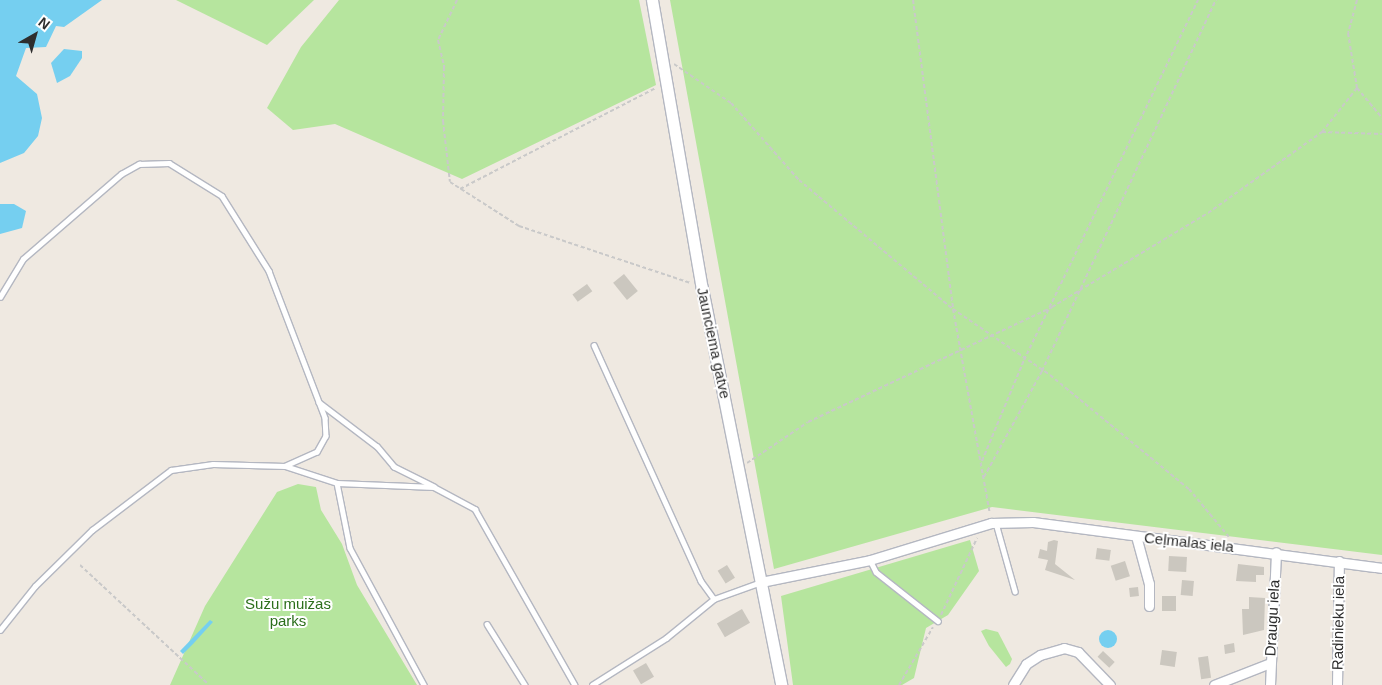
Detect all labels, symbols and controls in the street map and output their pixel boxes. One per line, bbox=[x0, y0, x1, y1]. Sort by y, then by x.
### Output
north arrow bbox=[10, 10, 60, 60]
text: N bbox=[35, 14, 53, 33]
street label: Jaunciema gatve bbox=[693, 286, 735, 400]
street label: Ceļmalas iela bbox=[1143, 528, 1235, 556]
street label: Radinieku iela bbox=[1328, 576, 1348, 670]
street label: Draugu iela bbox=[1261, 579, 1283, 657]
park label: Sužu muižas parks bbox=[245, 594, 331, 629]

